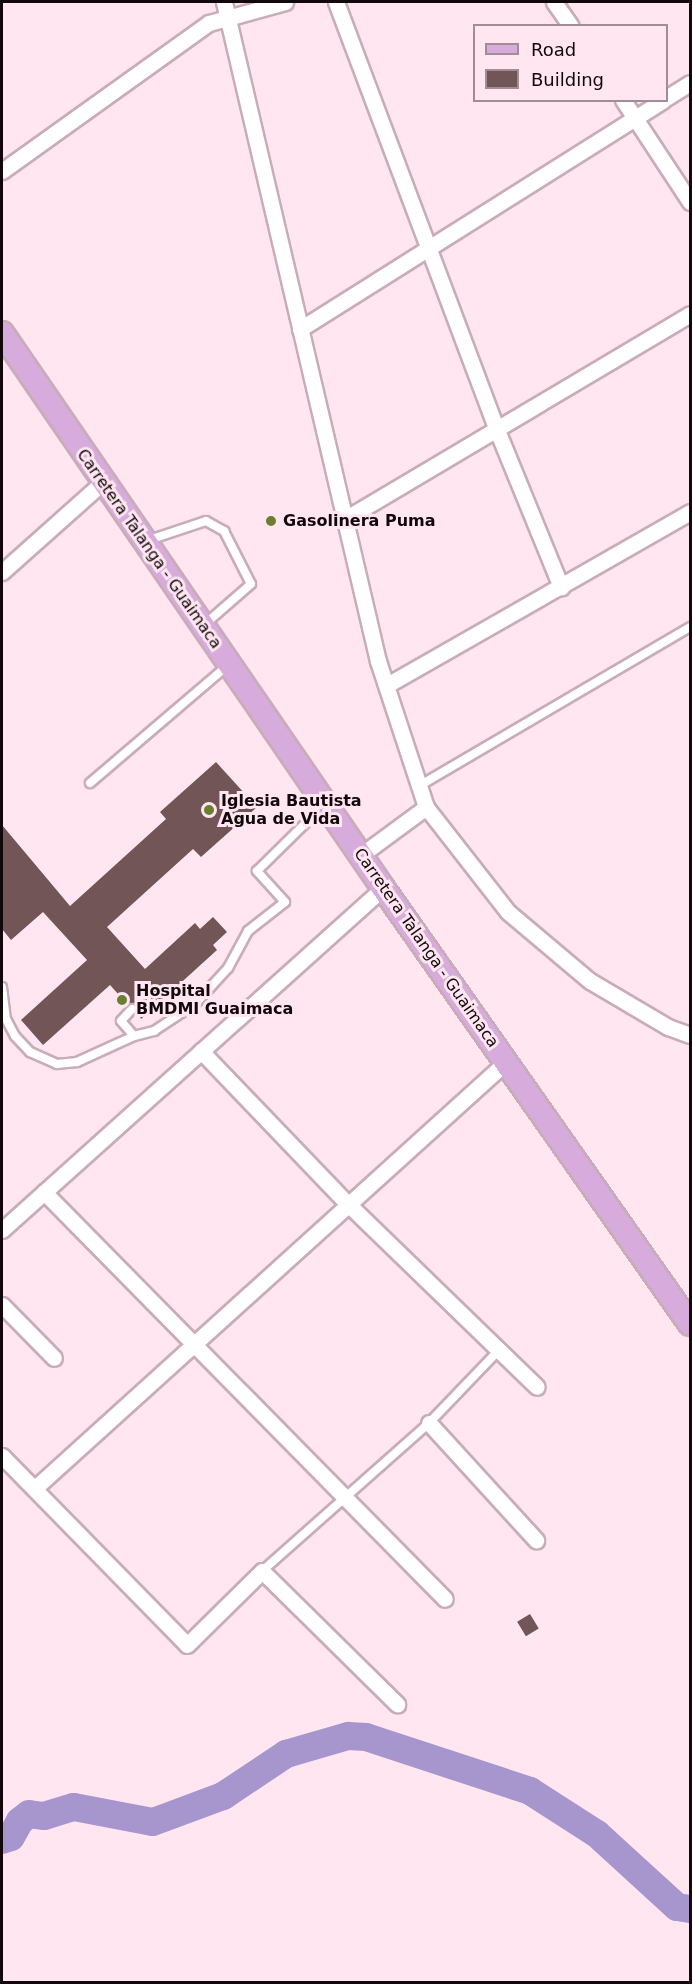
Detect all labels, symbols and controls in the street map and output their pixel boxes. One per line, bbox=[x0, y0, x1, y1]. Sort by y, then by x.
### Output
legend bbox=[473, 24, 668, 102]
text: Road bbox=[531, 39, 576, 60]
text: Building bbox=[531, 69, 604, 90]
street label: Carretera Talanga - Guaimaca bbox=[73, 446, 225, 652]
place label: Gasolinera Puma bbox=[283, 511, 436, 531]
marker: Gasolinera Puma bbox=[264, 514, 278, 528]
place label: Iglesia Bautista Agua de Vida bbox=[221, 791, 362, 829]
marker: Iglesia Bautista Agua de Vida bbox=[202, 803, 216, 817]
street label: Carretera Talanga - Guaimaca bbox=[350, 845, 502, 1051]
place label: Hospital BMDMI Guaimaca bbox=[136, 981, 293, 1019]
marker: Hospital BMDMI Guaimaca bbox=[113, 991, 131, 1009]

